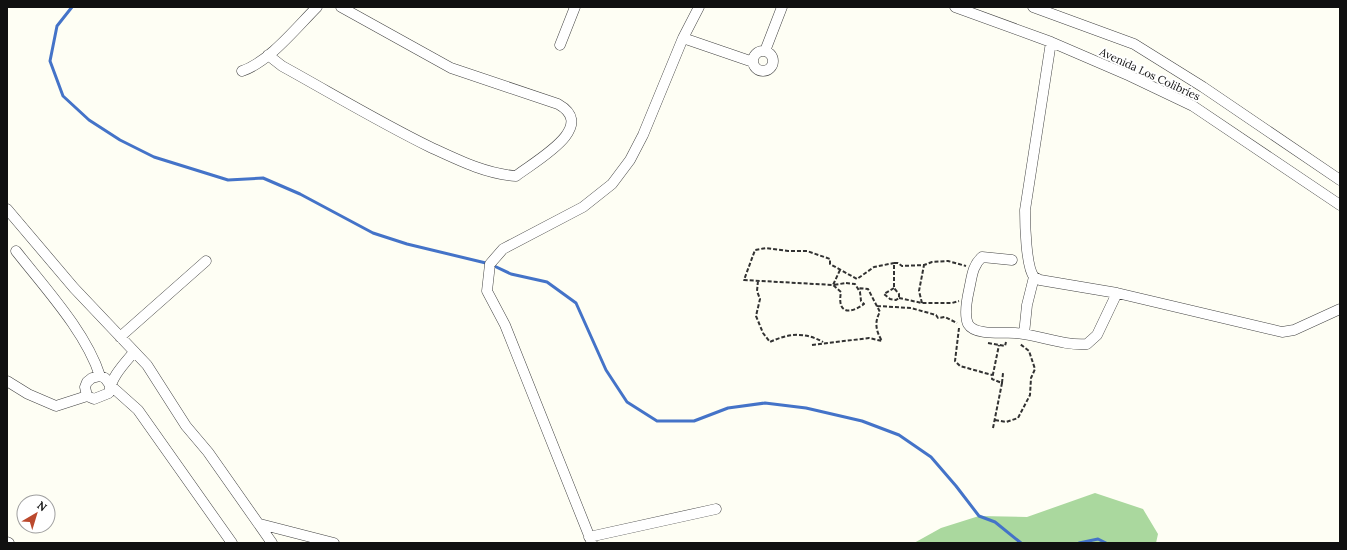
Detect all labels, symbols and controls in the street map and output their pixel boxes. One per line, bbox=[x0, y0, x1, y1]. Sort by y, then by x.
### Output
street label: Avenida Los Colibríes bbox=[1097, 44, 1203, 103]
north arrow bbox=[16, 494, 56, 534]
text: N bbox=[34, 498, 50, 515]

